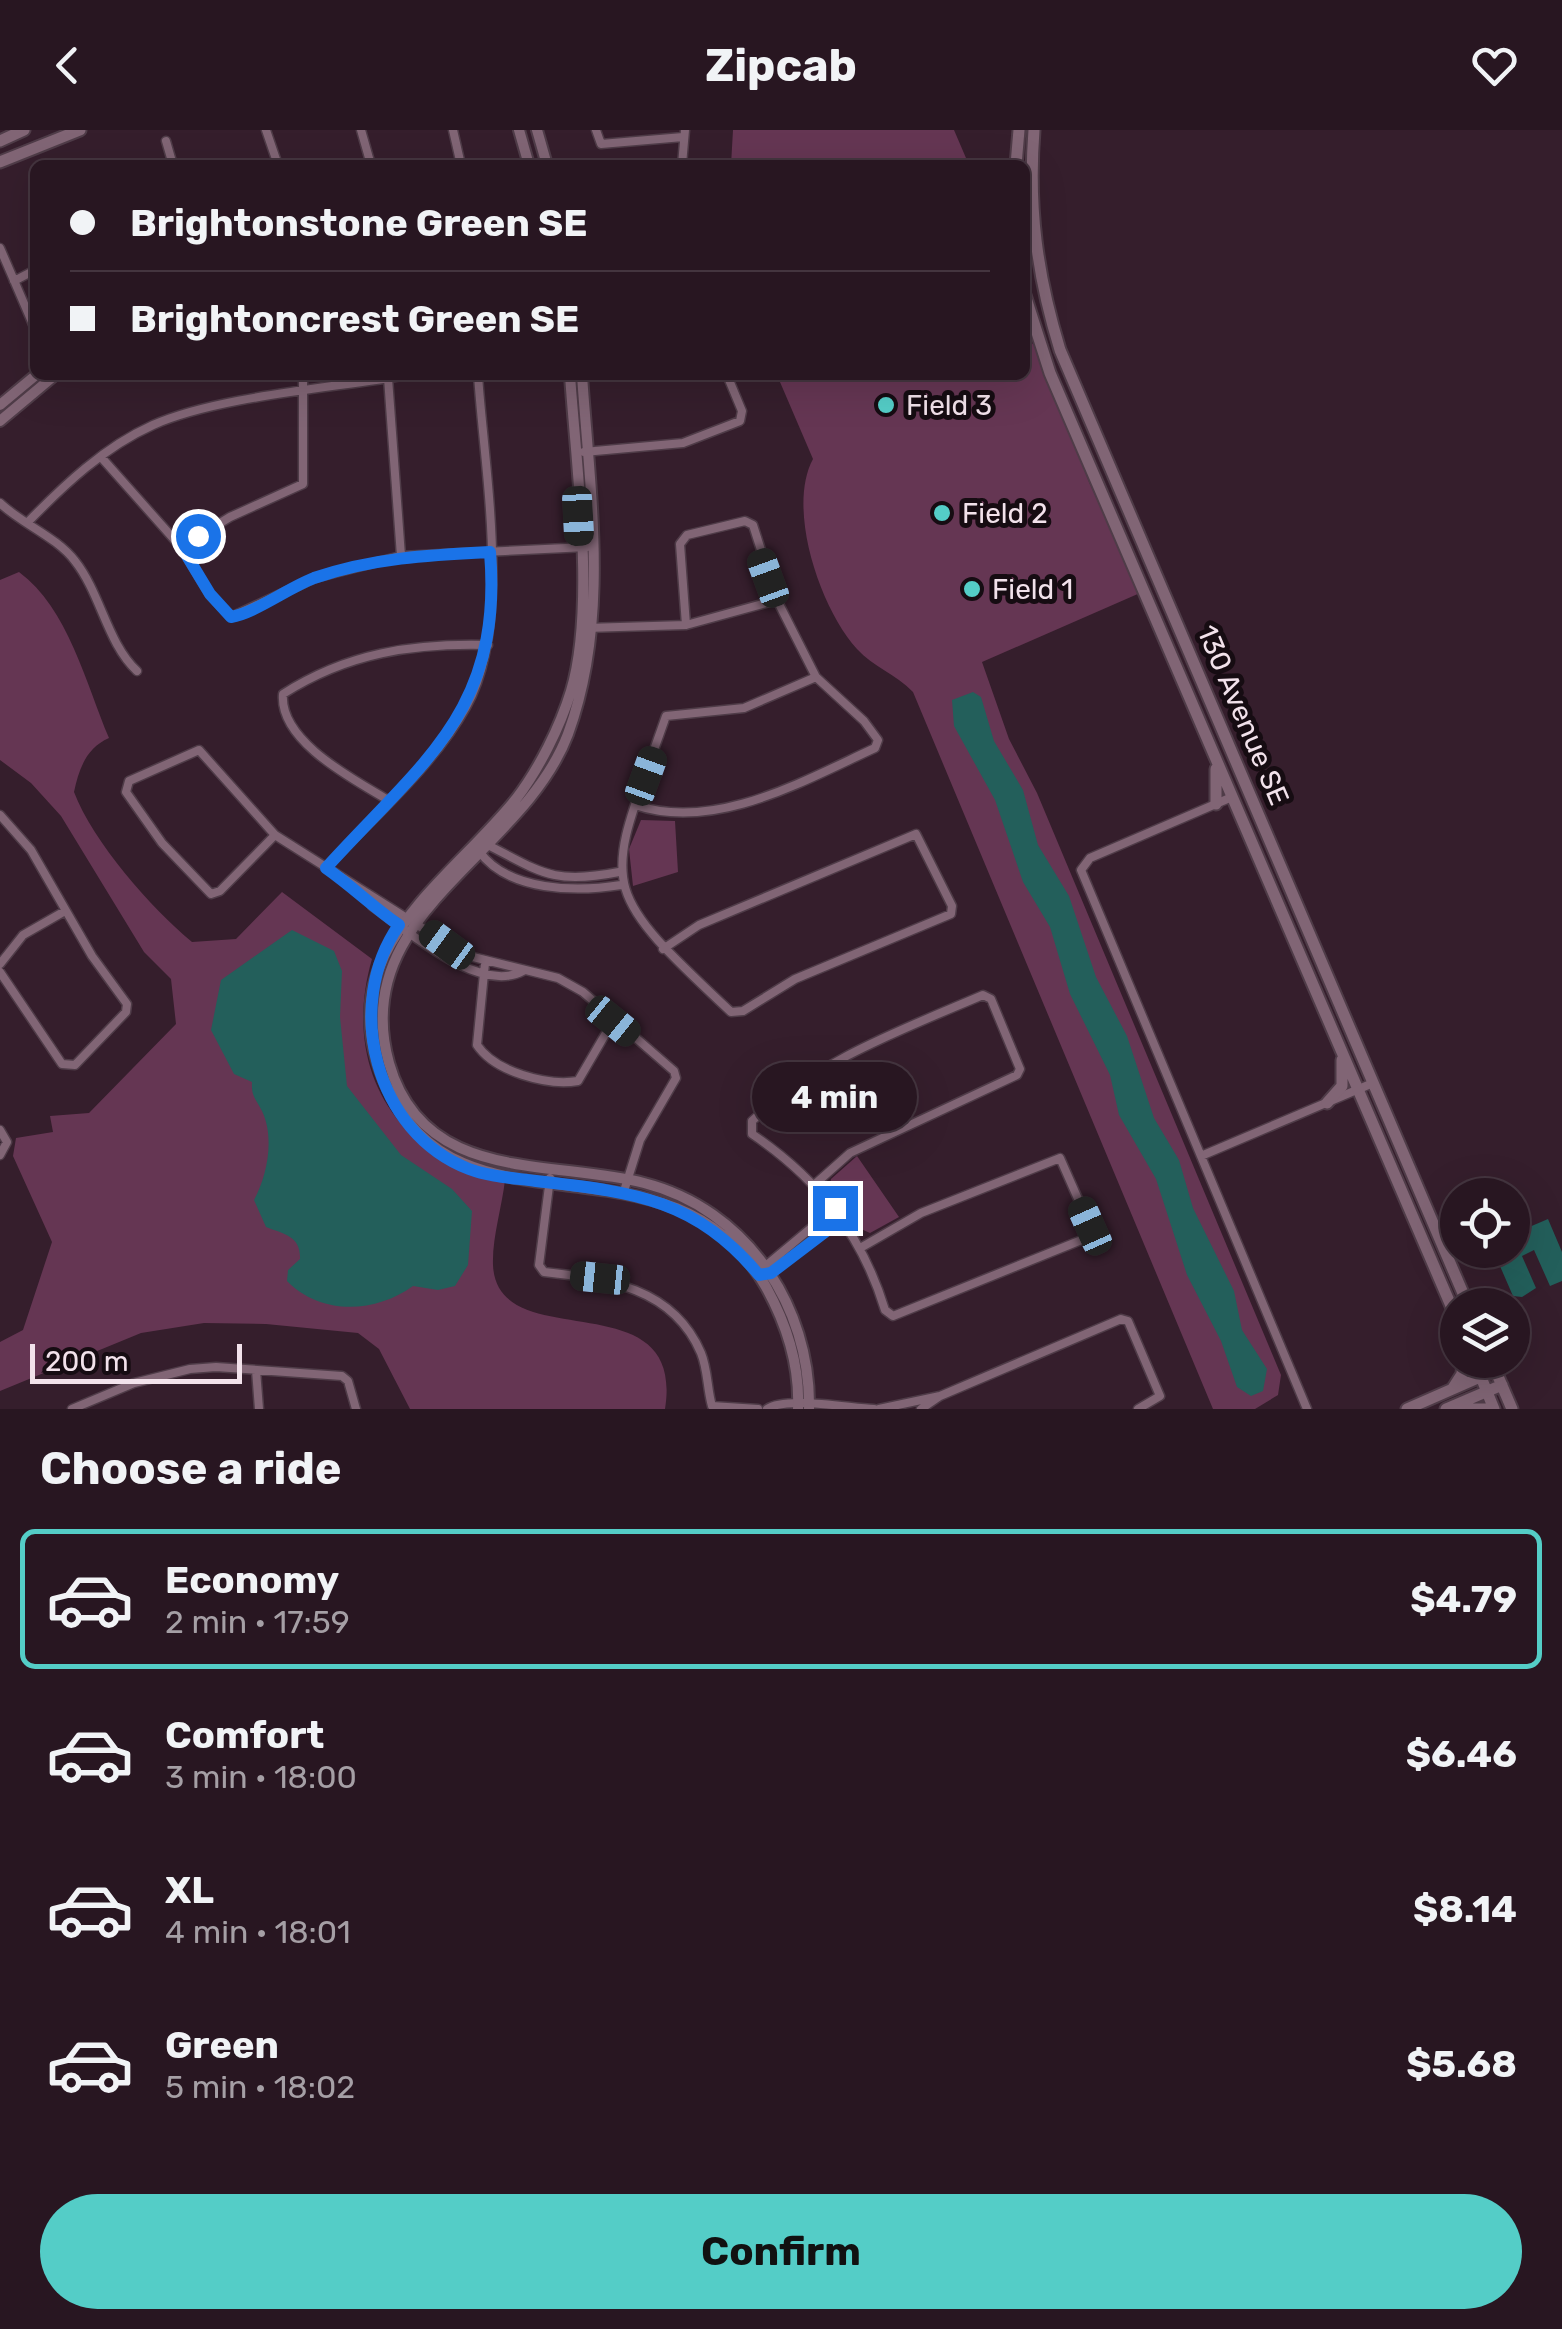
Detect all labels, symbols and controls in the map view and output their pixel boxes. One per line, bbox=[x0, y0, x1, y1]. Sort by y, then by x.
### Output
icon: back bbox=[40, 38, 95, 93]
icon: heart bbox=[1467, 38, 1522, 93]
text: Zipcab bbox=[705, 39, 857, 92]
text: Brightonstone Green SE bbox=[130, 200, 587, 246]
text: Brightoncrest Green SE bbox=[130, 296, 579, 342]
place label: Field 3 bbox=[906, 389, 992, 422]
marker: Field 3 bbox=[875, 394, 897, 416]
car bbox=[561, 485, 595, 547]
place label: Field 2 bbox=[962, 497, 1048, 530]
marker: Field 2 bbox=[931, 502, 953, 524]
route start bbox=[176, 514, 221, 559]
car bbox=[744, 545, 792, 611]
place label: Field 1 bbox=[992, 573, 1073, 606]
marker: Field 1 bbox=[961, 578, 983, 600]
street label: 130 Avenue SE bbox=[1190, 620, 1296, 810]
car bbox=[622, 743, 670, 809]
car bbox=[414, 915, 480, 975]
car bbox=[580, 990, 646, 1052]
callout: 4 min bbox=[752, 1063, 918, 1133]
text: 4 min bbox=[791, 1078, 878, 1116]
map controls bbox=[1440, 1178, 1530, 1378]
button: locate bbox=[1440, 1178, 1530, 1268]
route end bbox=[813, 1186, 858, 1231]
car bbox=[1064, 1192, 1116, 1260]
car bbox=[569, 1260, 631, 1296]
button: layers bbox=[1440, 1288, 1530, 1378]
scale bar bbox=[30, 1339, 242, 1384]
text: 200 m bbox=[45, 1345, 129, 1378]
text: Choose a ride bbox=[40, 1442, 342, 1495]
icon: car bbox=[45, 1554, 135, 1644]
text: Economy bbox=[165, 1557, 339, 1603]
text: $4.79 bbox=[1410, 1576, 1517, 1622]
text: 2 min · 17:59 bbox=[165, 1603, 350, 1641]
icon: car bbox=[45, 1709, 135, 1799]
text: Comfort bbox=[165, 1712, 324, 1758]
text: $6.46 bbox=[1406, 1731, 1517, 1777]
text: 3 min · 18:00 bbox=[165, 1758, 357, 1796]
icon: car bbox=[45, 1864, 135, 1954]
text: XL bbox=[165, 1867, 214, 1913]
text: $8.14 bbox=[1413, 1886, 1517, 1932]
text: 4 min · 18:01 bbox=[165, 1913, 351, 1951]
icon: car bbox=[45, 2019, 135, 2109]
text: Green bbox=[165, 2022, 279, 2068]
text: $5.68 bbox=[1406, 2041, 1517, 2087]
text: 5 min · 18:02 bbox=[165, 2068, 355, 2106]
button: Confirm bbox=[40, 2194, 1522, 2309]

